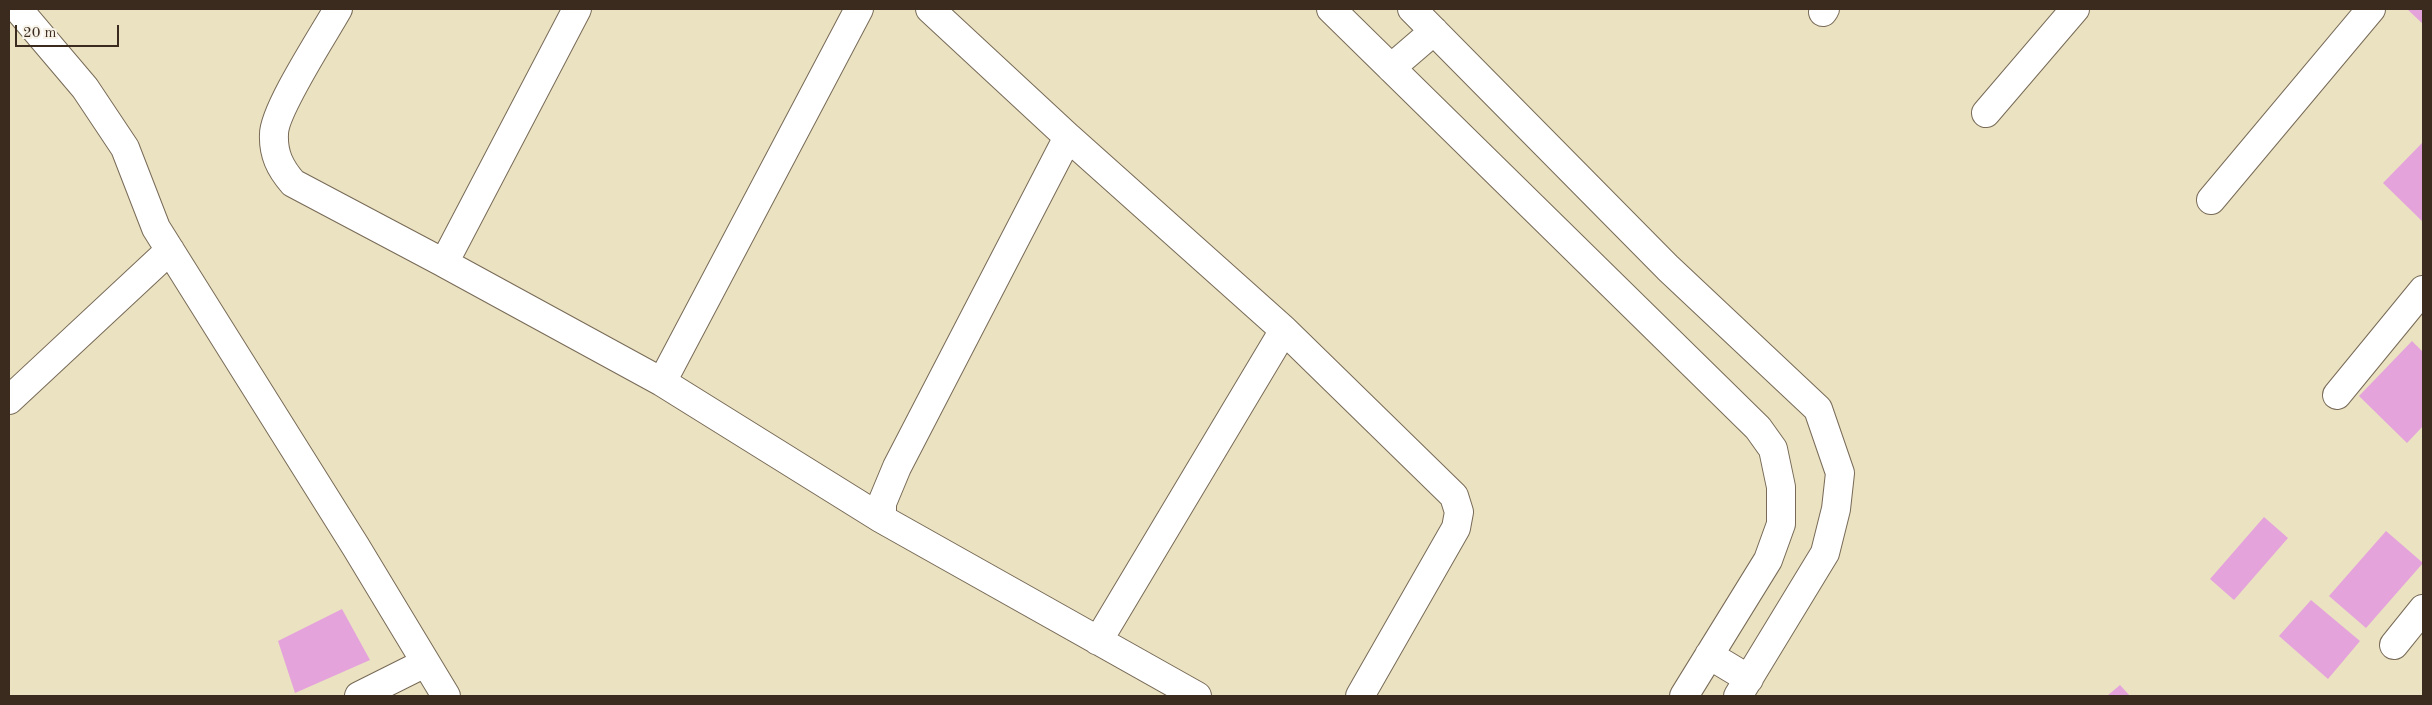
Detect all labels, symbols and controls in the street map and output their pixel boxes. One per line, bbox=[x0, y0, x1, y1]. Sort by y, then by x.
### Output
scale bar bbox=[18, 15, 121, 47]
text: 20 m bbox=[23, 26, 57, 41]

